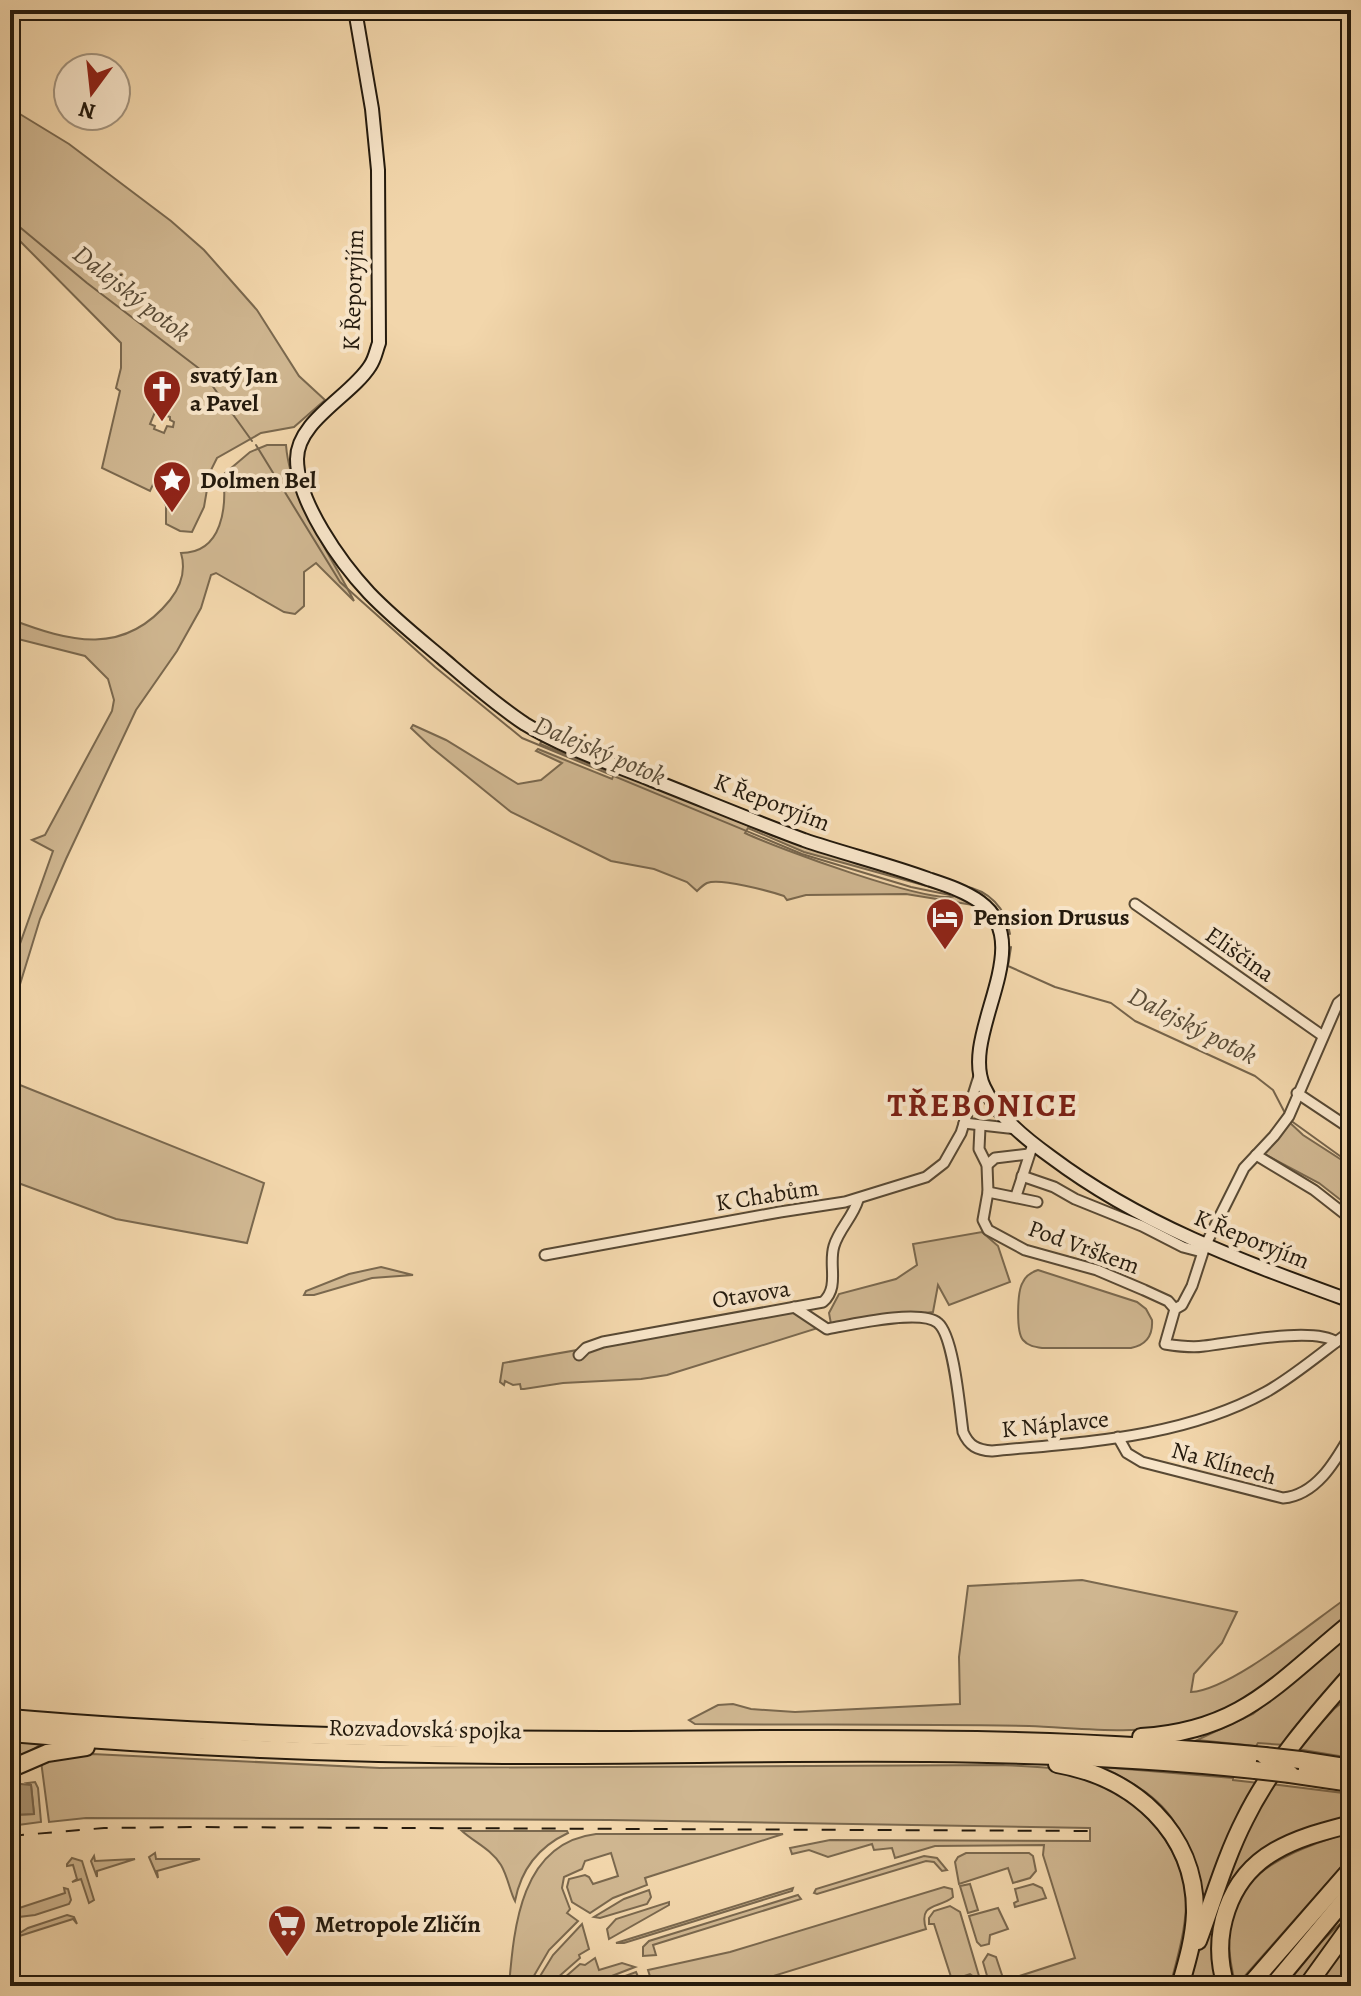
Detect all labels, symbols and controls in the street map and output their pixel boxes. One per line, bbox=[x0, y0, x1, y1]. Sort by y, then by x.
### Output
north arrow bbox=[52, 52, 132, 132]
text: N bbox=[75, 94, 99, 127]
street label: K Řeporyjím bbox=[335, 228, 371, 352]
water label: Dalejský potok bbox=[66, 237, 198, 350]
place label: svatý Jan a Pavel bbox=[190, 359, 279, 419]
church icon: svatý Jan a Pavel bbox=[141, 368, 183, 423]
place icon: Dolmen Bel bbox=[151, 459, 193, 514]
place label: Dolmen Bel bbox=[200, 464, 317, 496]
water label: Dalejský potok bbox=[529, 707, 671, 794]
street label: K Řeporyjím bbox=[709, 765, 835, 839]
hotel icon: Pension Drusus bbox=[924, 896, 966, 951]
place label: Pension Drusus bbox=[973, 901, 1130, 933]
street label: Eliščina bbox=[1199, 919, 1282, 990]
water label: Dalejský potok bbox=[1123, 978, 1263, 1073]
district label: TŘEBONICE bbox=[887, 1083, 1079, 1127]
street label: K Chabům bbox=[713, 1171, 821, 1219]
street label: K Řeporyjím bbox=[1189, 1201, 1315, 1277]
street label: Pod Vrškem bbox=[1024, 1212, 1144, 1282]
street label: Otavova bbox=[710, 1272, 793, 1316]
street label: K Náplavce bbox=[1000, 1402, 1110, 1446]
street label: Na Klínech bbox=[1168, 1434, 1280, 1492]
street label: Rozvadovská spojka bbox=[328, 1711, 523, 1747]
supermarket icon: Metropole Zličín bbox=[266, 1903, 308, 1958]
place label: Metropole Zličín bbox=[315, 1908, 481, 1940]

